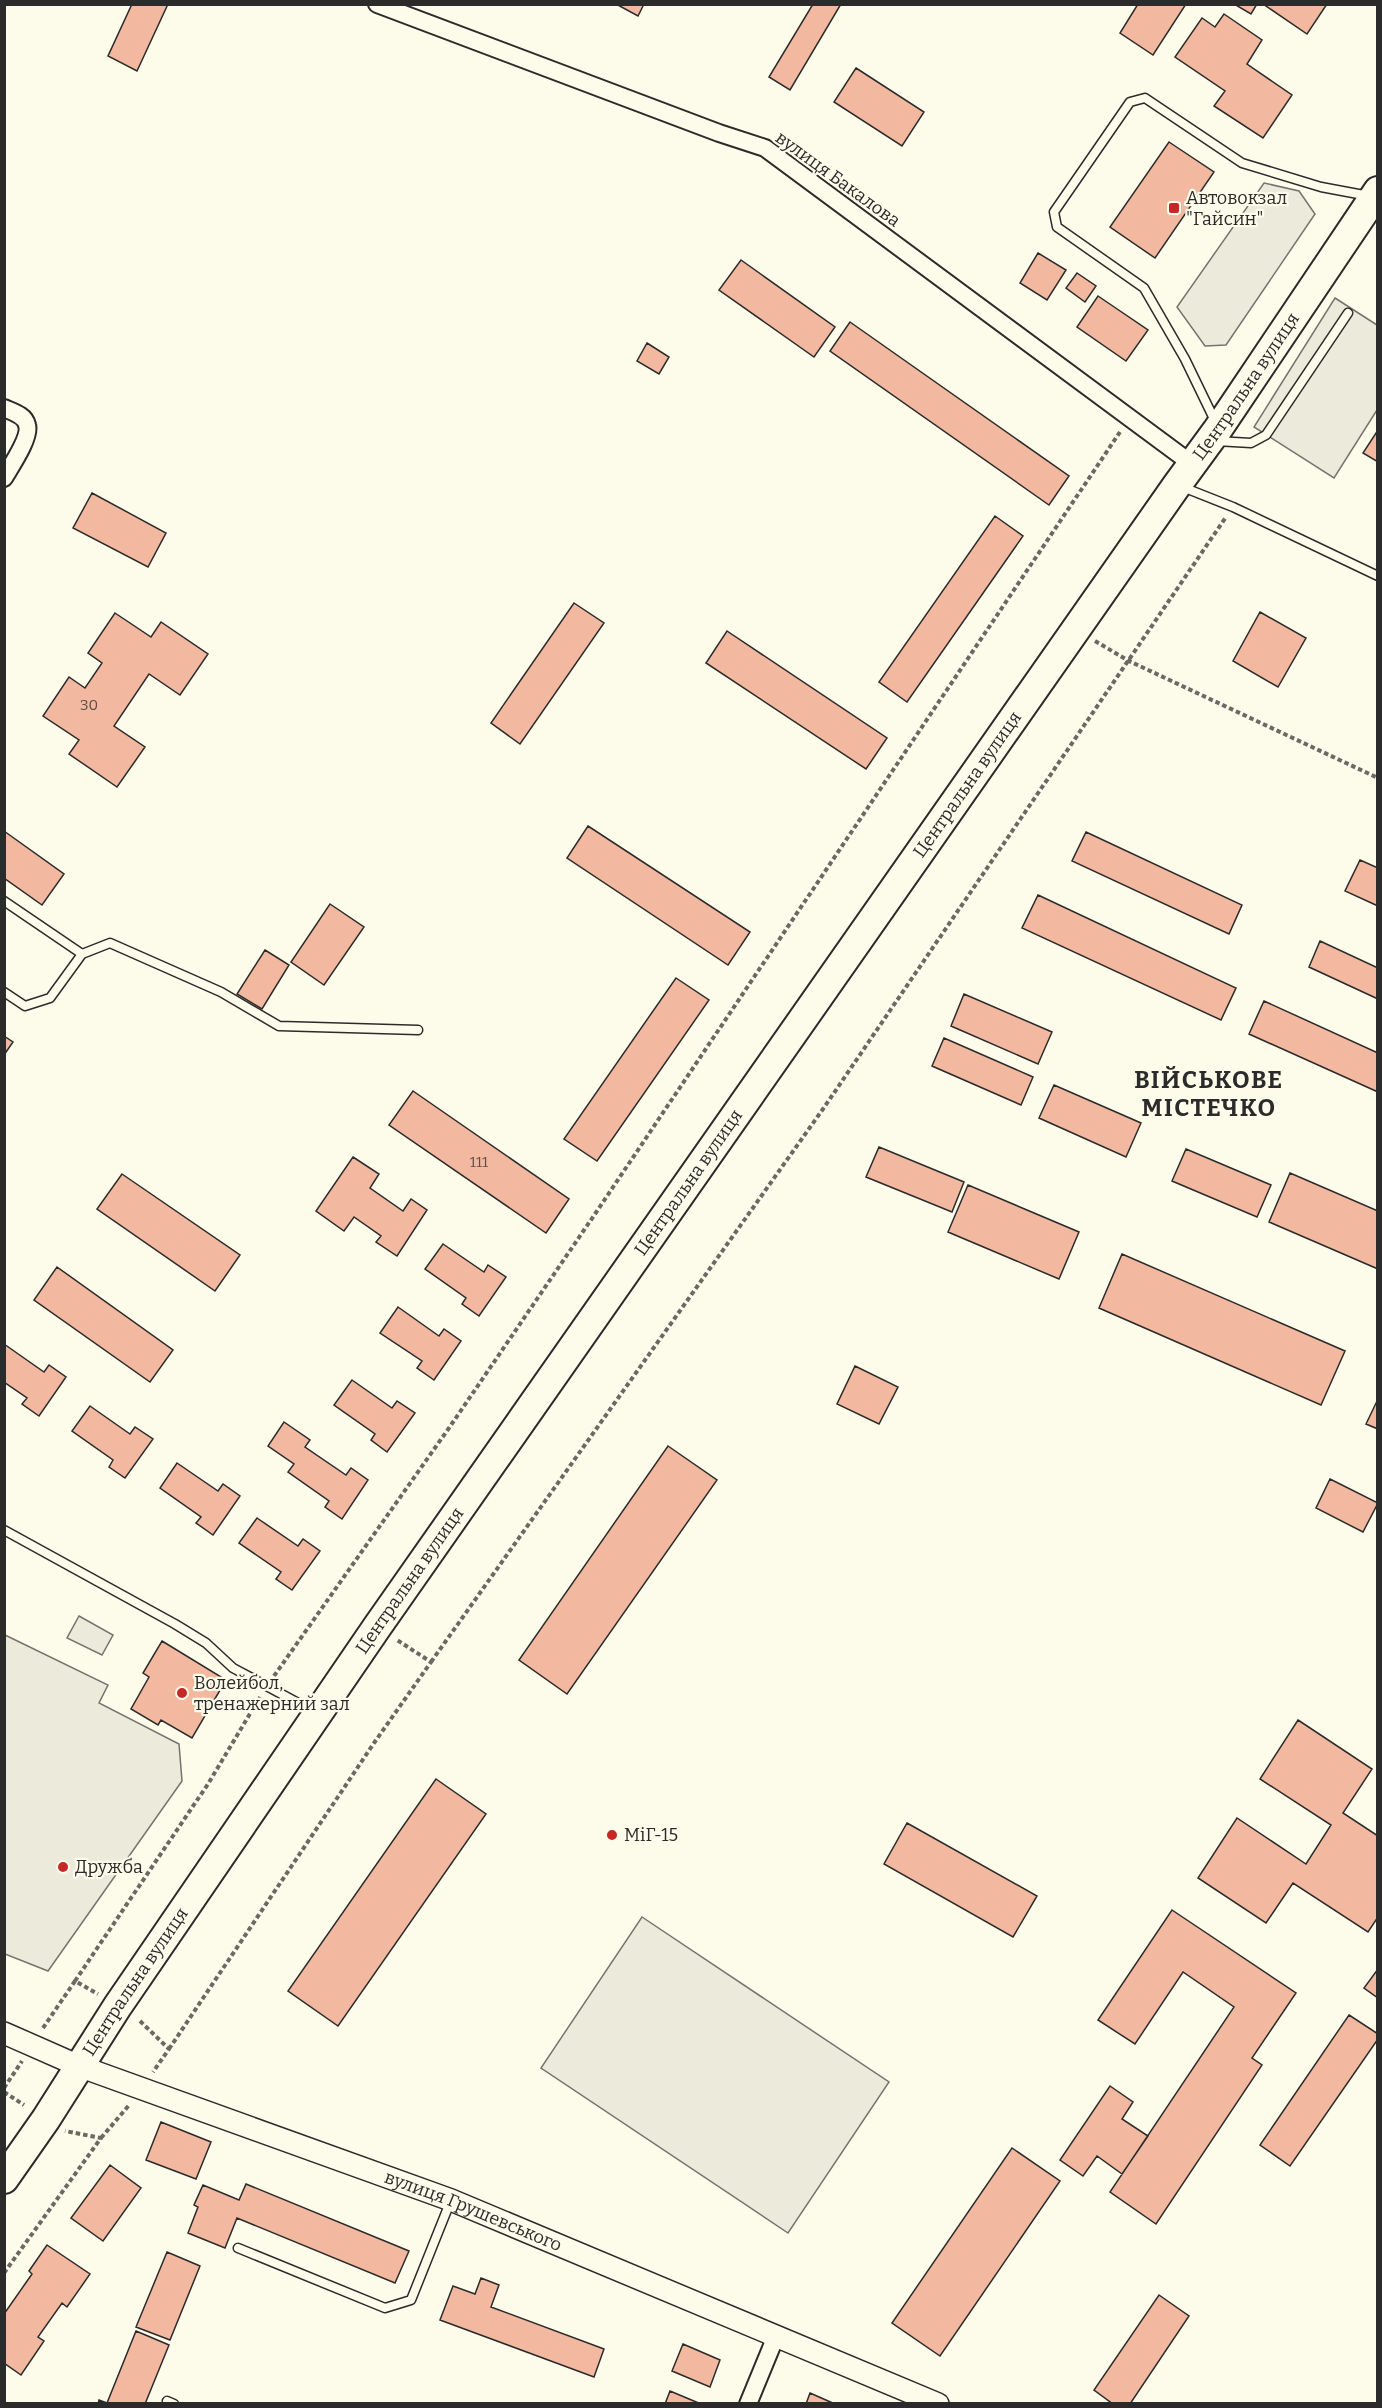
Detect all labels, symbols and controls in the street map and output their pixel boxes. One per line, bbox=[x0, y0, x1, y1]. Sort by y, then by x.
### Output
street label: вулиця Бакалова bbox=[771, 126, 905, 232]
place label: Автовокзал "Гайсин" bbox=[1186, 187, 1288, 230]
marker: Автовокзал "Гайсин" bbox=[1167, 201, 1181, 215]
street label: Центральна вулиця bbox=[1188, 308, 1304, 464]
house number: 30 bbox=[80, 696, 98, 714]
street label: Центральна вулиця bbox=[908, 707, 1026, 862]
district label: ВІЙСЬКОВЕ МІСТЕЧКО bbox=[1134, 1065, 1284, 1122]
street label: Центральна вулиця bbox=[630, 1105, 747, 1260]
house number: 111 bbox=[470, 1153, 488, 1171]
street label: Центральна вулиця bbox=[351, 1503, 468, 1658]
place label: Волейбол, тренажерний зал bbox=[194, 1672, 350, 1715]
marker: Волейбол, тренажерний зал bbox=[175, 1686, 189, 1700]
place label: МіГ-15 bbox=[624, 1824, 678, 1846]
marker: МіГ-15 bbox=[605, 1828, 619, 1842]
place label: Дружба bbox=[75, 1856, 143, 1878]
marker: Дружба bbox=[56, 1860, 70, 1874]
street label: Центральна вулиця bbox=[78, 1903, 193, 2060]
street label: вулиця Грушевського bbox=[382, 2166, 565, 2256]

